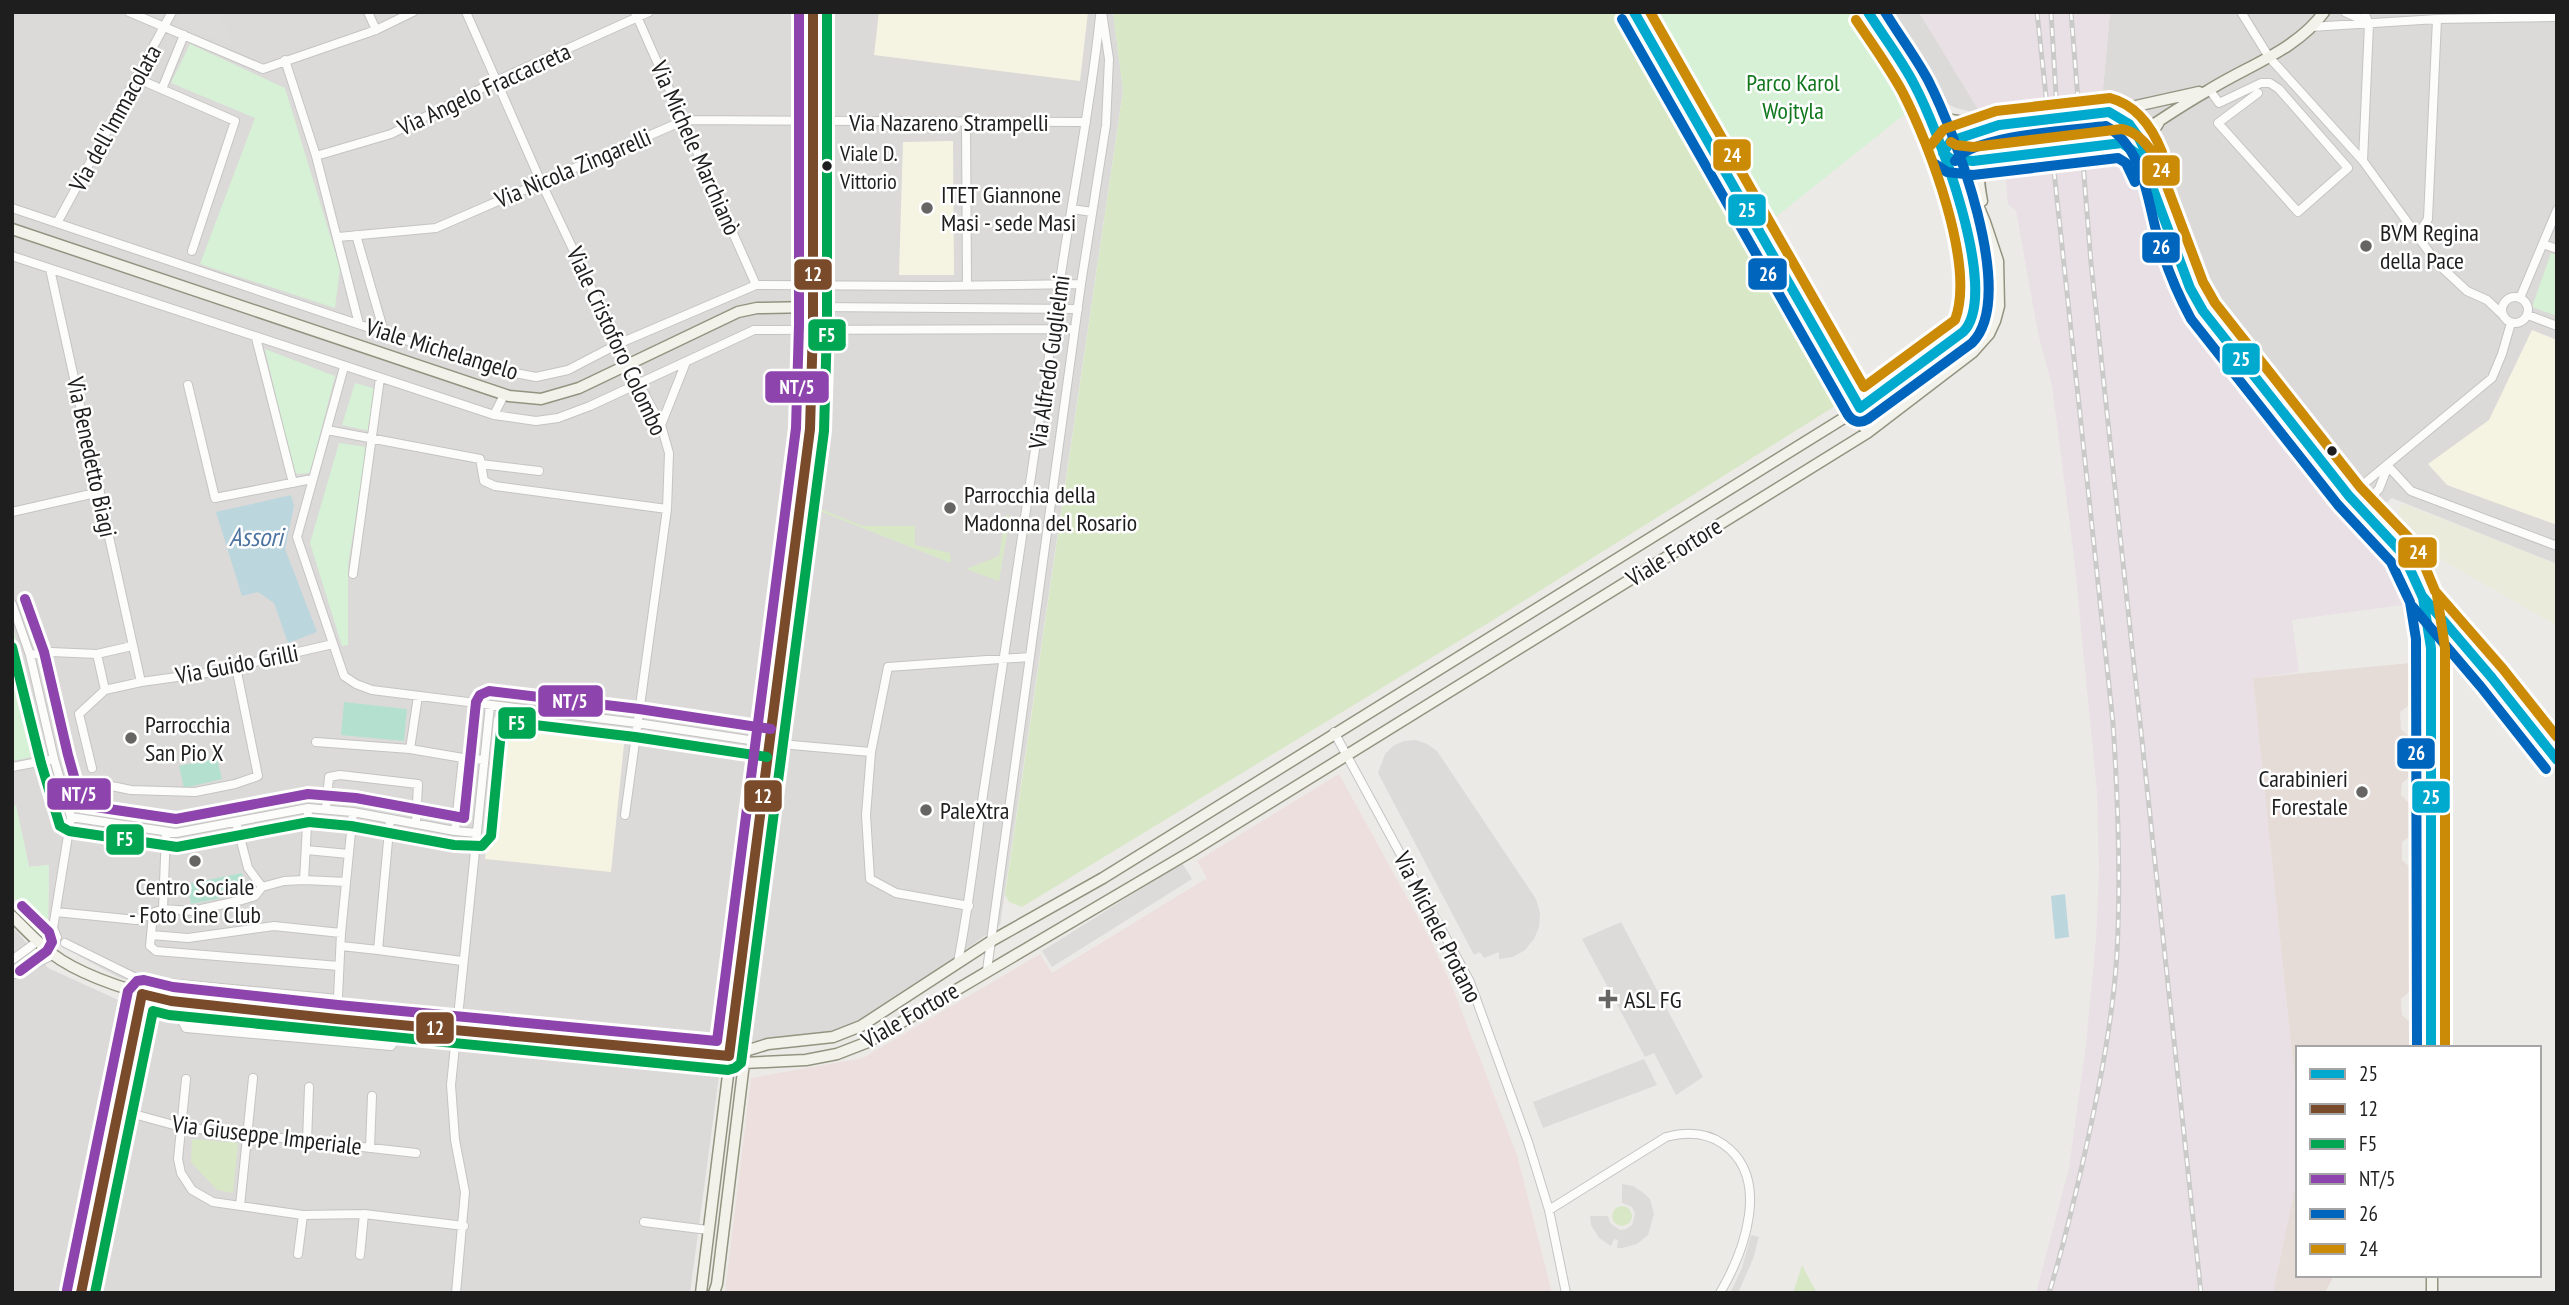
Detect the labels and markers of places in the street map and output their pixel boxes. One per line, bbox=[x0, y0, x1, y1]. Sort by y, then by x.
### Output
place label: Viale D. Vittorio bbox=[839, 139, 898, 195]
marker: Viale D. Vittorio bbox=[820, 159, 834, 173]
place label: ITET Giannone Masi - sede Masi bbox=[941, 179, 1076, 238]
marker: ITET Giannone Masi - sede Masi bbox=[919, 200, 935, 216]
place label: BVM Regina della Pace bbox=[2380, 217, 2479, 276]
marker: BVM Regina della Pace bbox=[2358, 238, 2374, 254]
unlabelled marker bbox=[2325, 444, 2339, 458]
place label: Parrocchia della Madonna del Rosario bbox=[964, 479, 1137, 538]
marker: Parrocchia della Madonna del Rosario bbox=[942, 500, 958, 516]
place label: Parrocchia San Pio X bbox=[145, 709, 230, 768]
marker: Parrocchia San Pio X bbox=[123, 730, 139, 746]
place label: Carabinieri Forestale bbox=[2258, 763, 2348, 822]
marker: Carabinieri Forestale bbox=[2354, 784, 2370, 800]
place label: PaleXtra bbox=[940, 795, 1009, 826]
marker: PaleXtra bbox=[918, 802, 934, 818]
marker: Centro Sociale - Foto Cine Club bbox=[187, 853, 203, 869]
place label: Centro Sociale - Foto Cine Club bbox=[129, 871, 261, 930]
place label: ASL FG bbox=[1624, 984, 1682, 1015]
marker: ASL FG bbox=[1598, 989, 1618, 1009]

